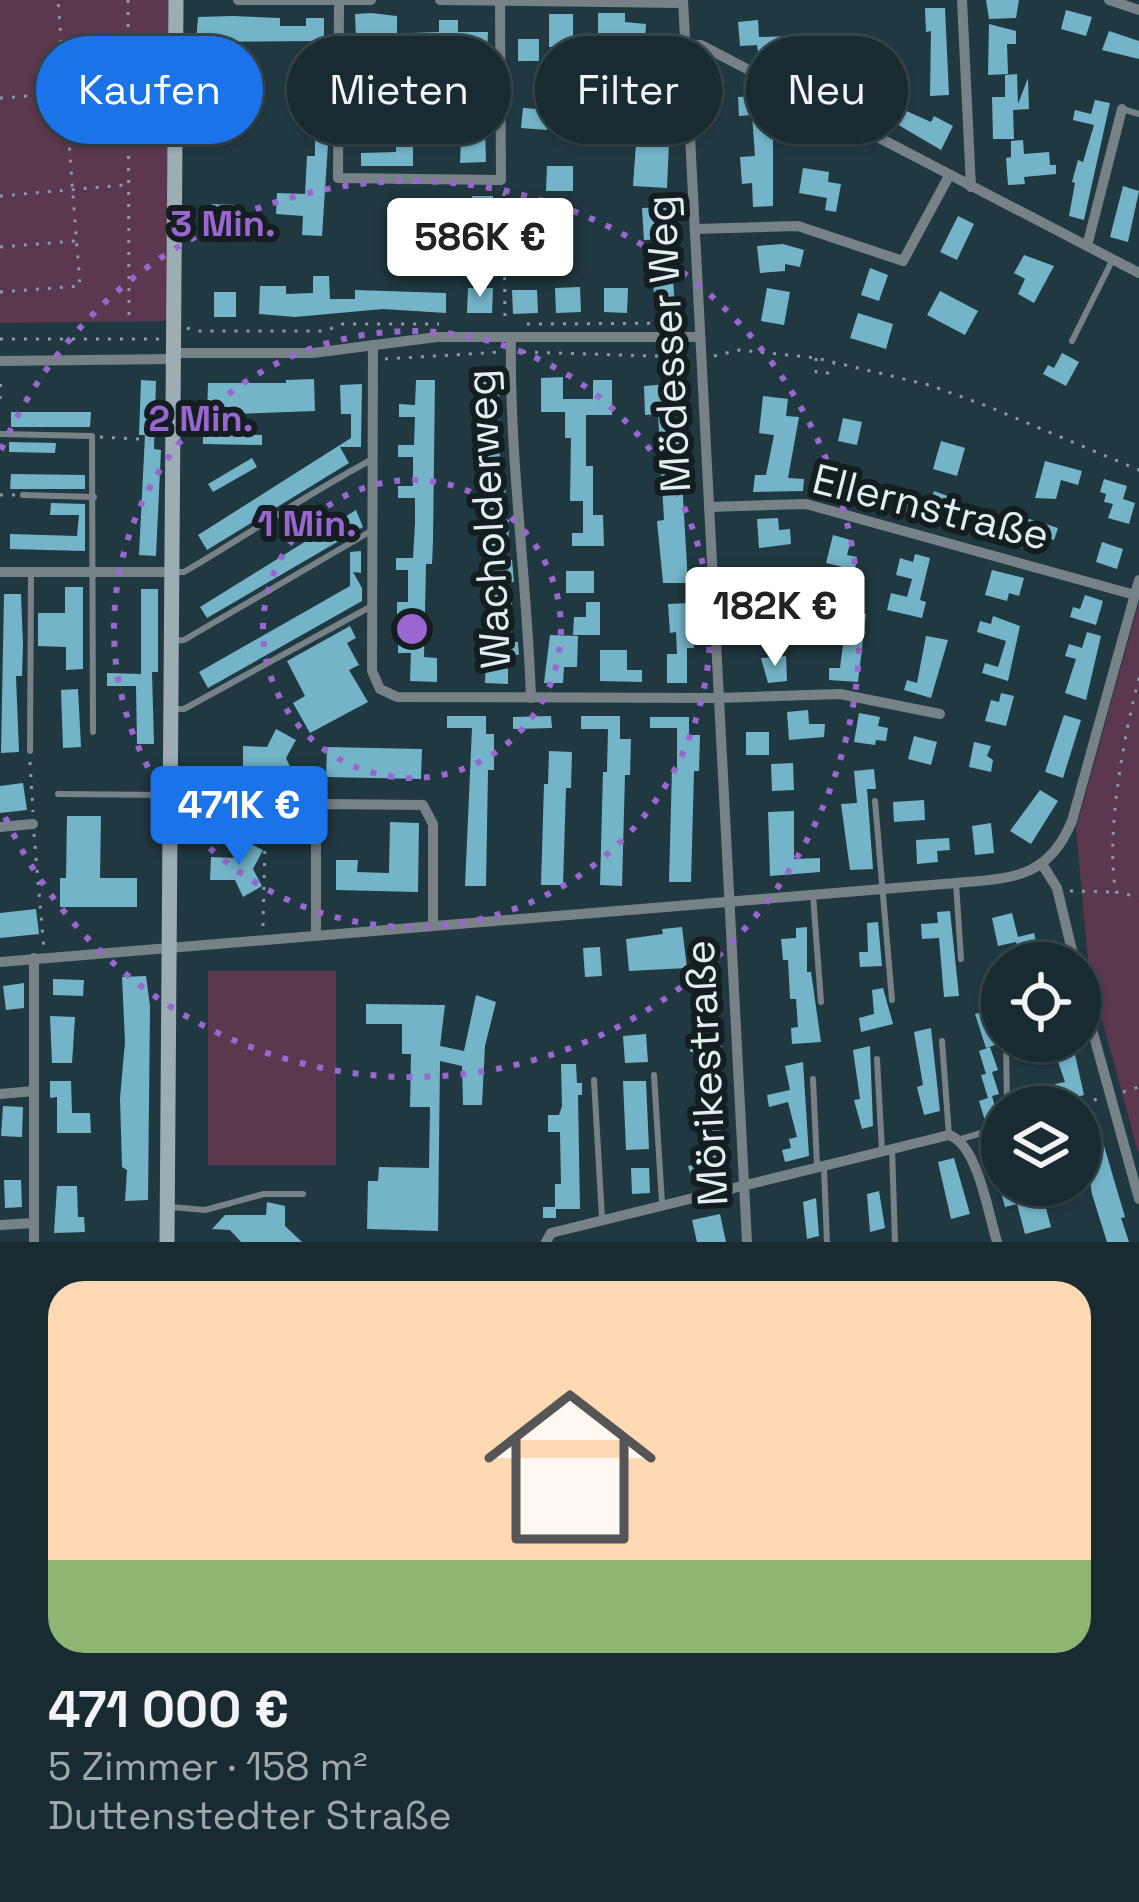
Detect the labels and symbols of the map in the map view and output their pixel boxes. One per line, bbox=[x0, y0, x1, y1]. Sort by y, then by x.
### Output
street label: Mödesser Weg bbox=[634, 194, 702, 494]
pin: 586K € bbox=[382, 198, 578, 300]
text: 3 Min. bbox=[170, 201, 276, 247]
street label: Wacholderweg bbox=[454, 368, 522, 670]
text: 2 Min. bbox=[149, 396, 253, 442]
street label: Ellernstraße bbox=[807, 452, 1055, 562]
text: 1 Min. bbox=[257, 501, 357, 547]
pin: 182K € bbox=[677, 567, 873, 669]
centre of rings bbox=[391, 608, 433, 650]
pin: 471K € bbox=[141, 766, 337, 868]
street label: Mörikestraße bbox=[673, 939, 739, 1207]

